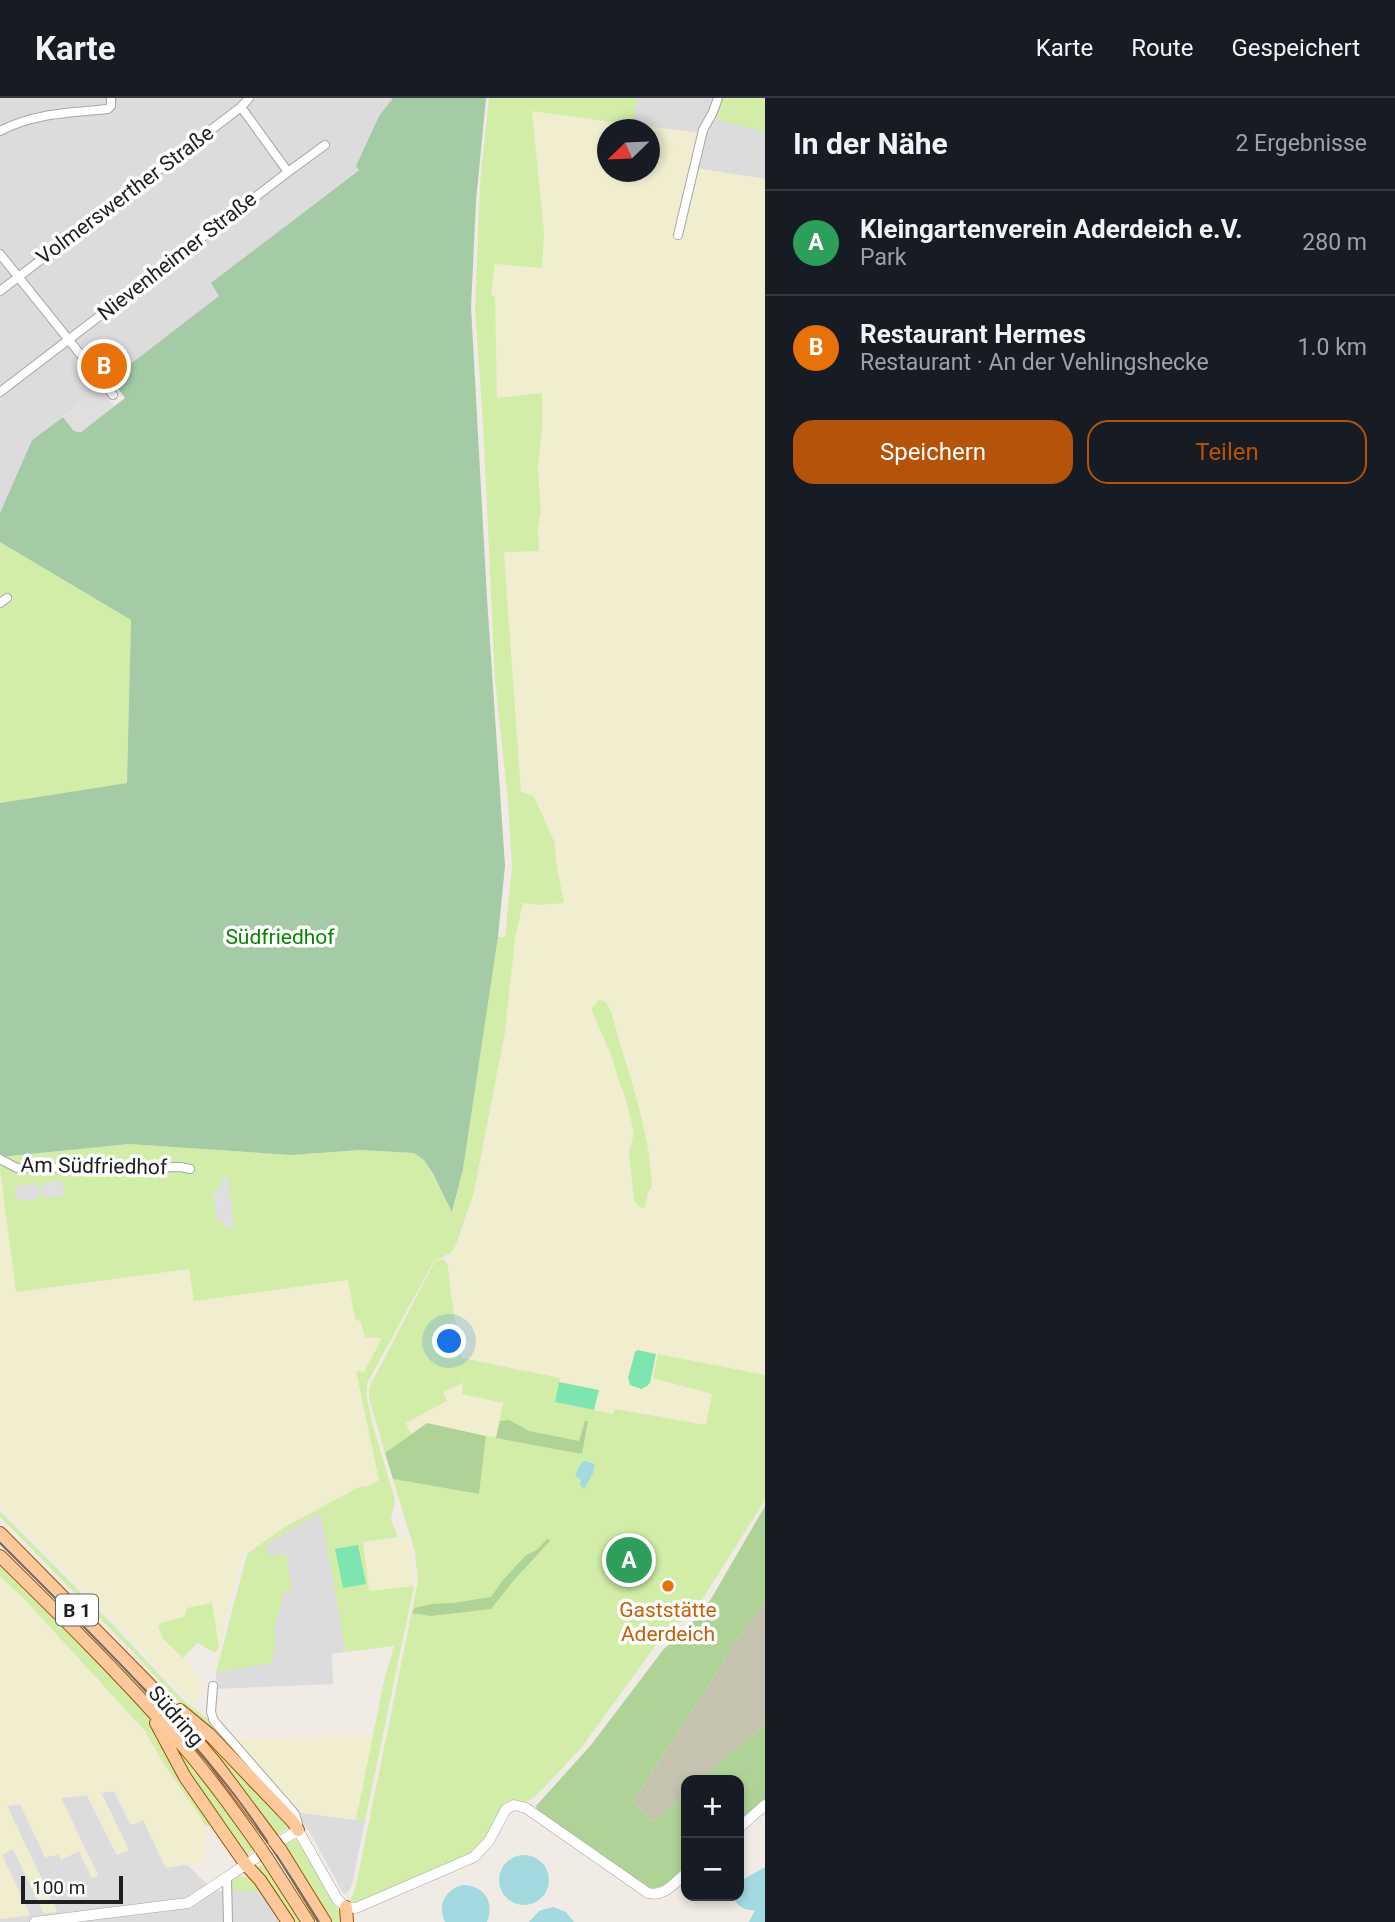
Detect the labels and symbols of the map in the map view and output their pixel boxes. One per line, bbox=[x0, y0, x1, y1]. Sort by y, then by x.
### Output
north arrow bbox=[597, 119, 660, 182]
street label: Volmerswerther Straße bbox=[32, 121, 218, 269]
street label: Nievenheimer Straße bbox=[93, 187, 261, 325]
pin: B bbox=[81, 340, 127, 392]
park label: Südfriedhof bbox=[225, 925, 335, 949]
street label: Am Südfriedhof bbox=[21, 1153, 168, 1179]
your location bbox=[432, 1324, 466, 1358]
pin: A bbox=[606, 1534, 652, 1586]
marker: Gaststätte Aderdeich bbox=[660, 1578, 676, 1594]
road number: B 1 bbox=[56, 1594, 98, 1626]
place label: Gaststätte Aderdeich bbox=[619, 1598, 717, 1646]
street label: Südring bbox=[143, 1681, 209, 1751]
scale bar bbox=[21, 1873, 122, 1905]

